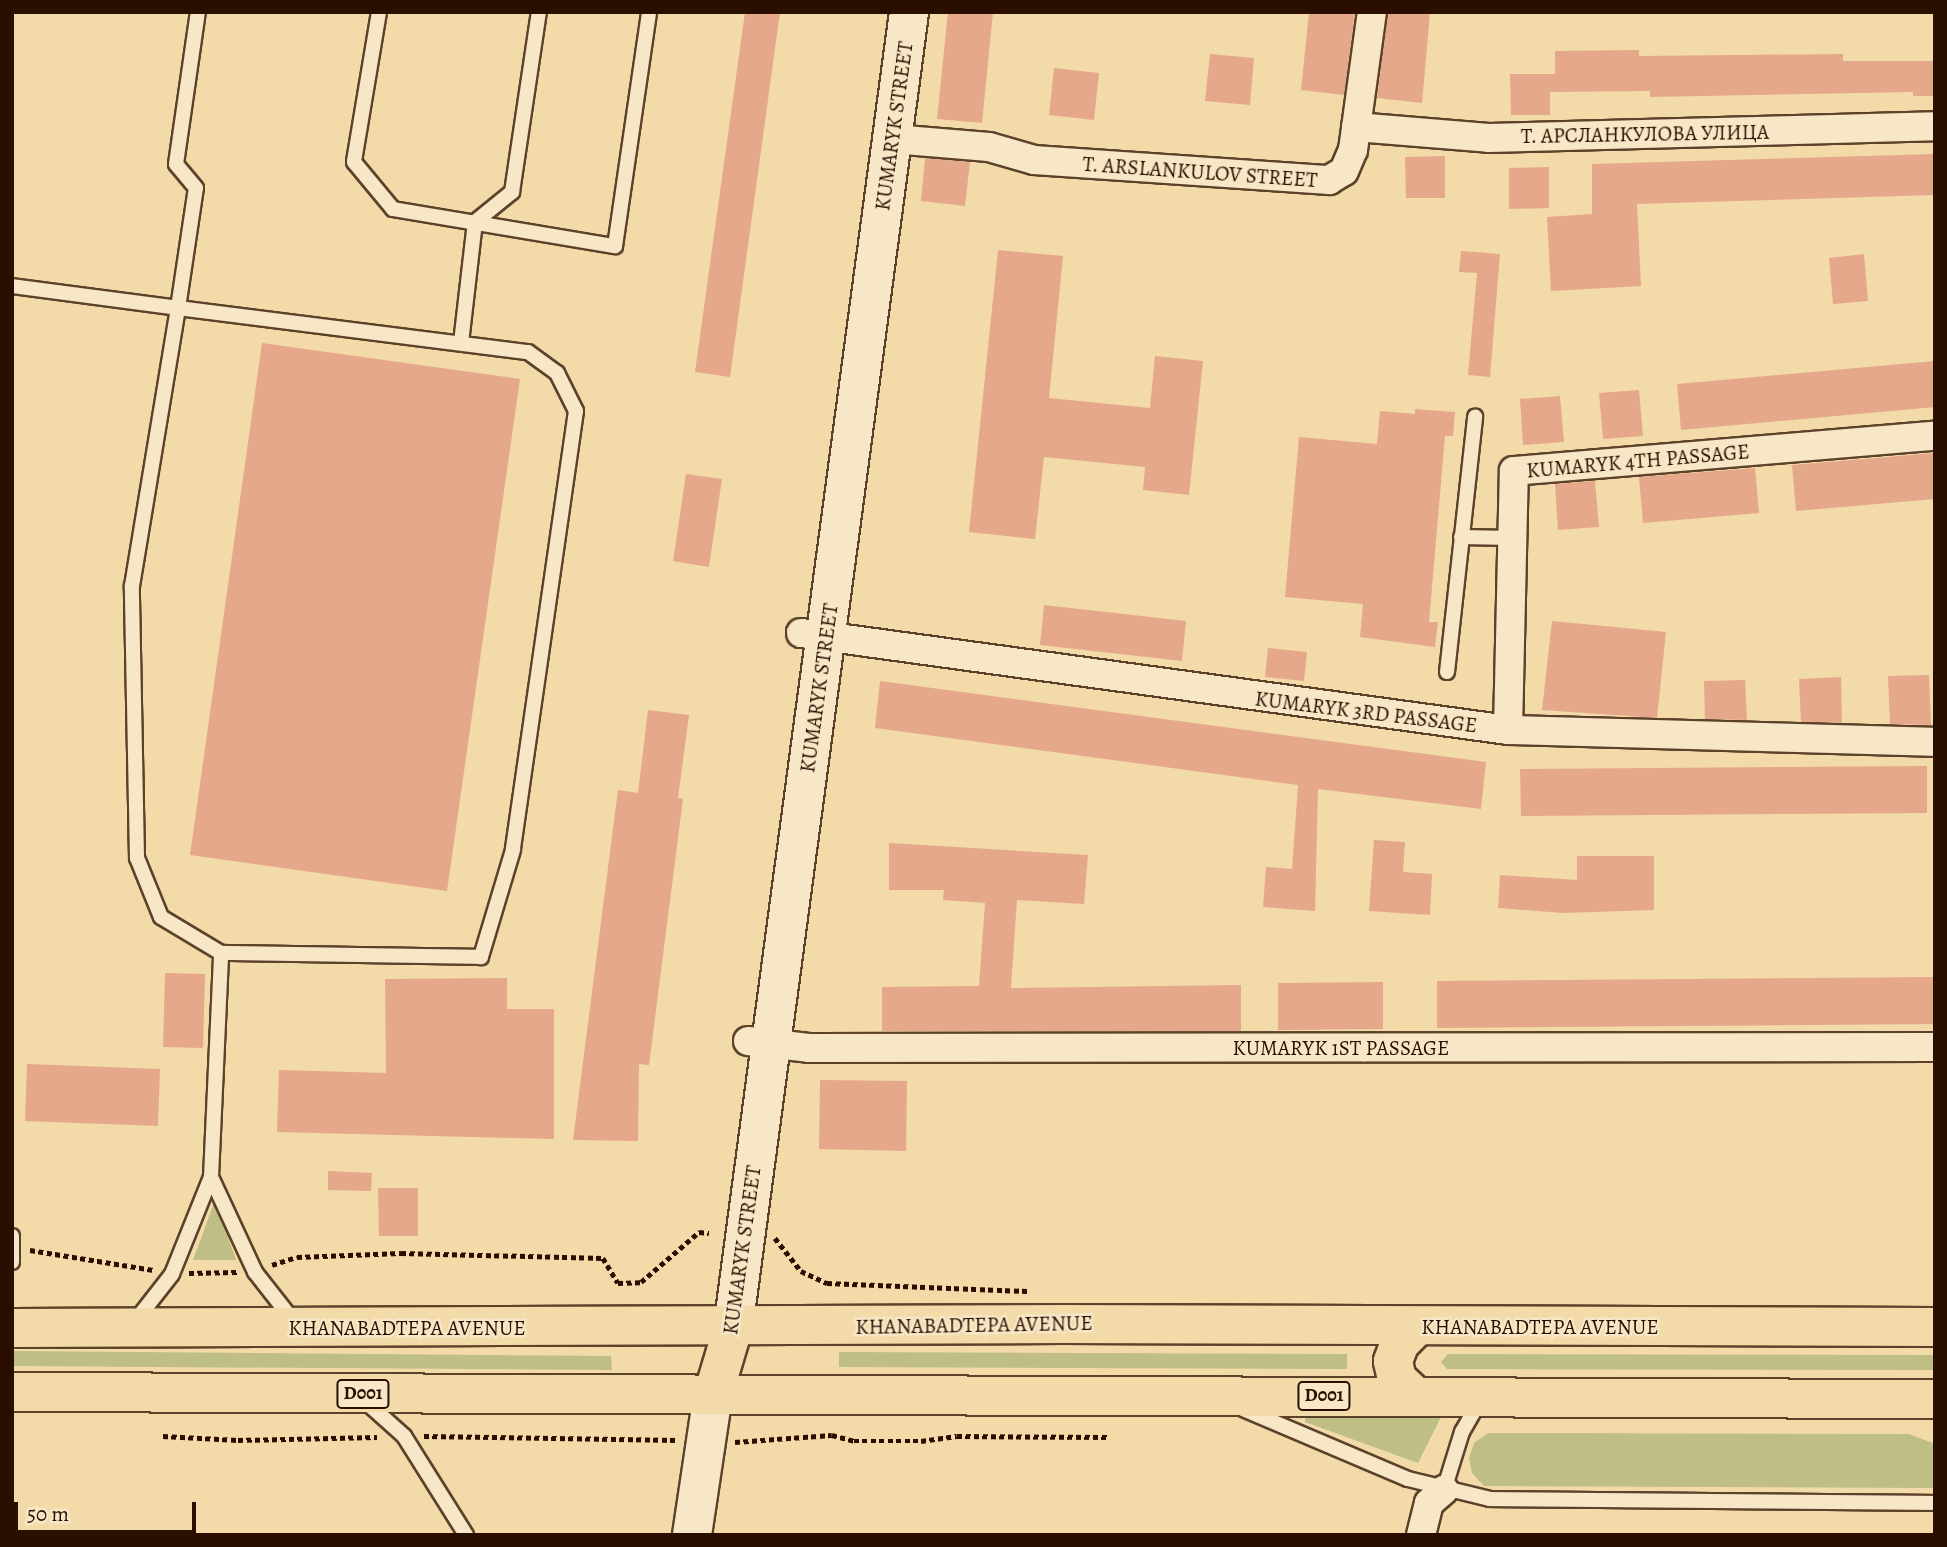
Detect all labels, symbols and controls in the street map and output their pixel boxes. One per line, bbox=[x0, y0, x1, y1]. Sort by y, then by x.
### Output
street label: KUMARYK STREET bbox=[870, 40, 918, 212]
street label: Т. АРСЛАНКУЛОВА УЛИЦА bbox=[1520, 119, 1770, 149]
street label: T. ARSLANKULOV STREET bbox=[1081, 151, 1319, 193]
street label: KUMARYK 4TH PASSAGE bbox=[1525, 439, 1751, 483]
street label: KUMARYK STREET bbox=[795, 602, 843, 774]
street label: KUMARYK 3RD PASSAGE bbox=[1254, 686, 1478, 738]
street label: KUMARYK 1ST PASSAGE bbox=[1233, 1035, 1449, 1061]
street label: KUMARYK STREET bbox=[718, 1164, 766, 1336]
street label: KHANABADTEPA AVENUE bbox=[855, 1310, 1093, 1340]
street label: KHANABADTEPA AVENUE bbox=[1421, 1314, 1659, 1340]
street label: KHANABADTEPA AVENUE bbox=[288, 1315, 526, 1341]
road number: D001 bbox=[335, 1378, 391, 1410]
road number: D001 bbox=[1296, 1380, 1352, 1412]
scale bar bbox=[18, 1488, 200, 1532]
text: 50 m bbox=[27, 1500, 69, 1528]

